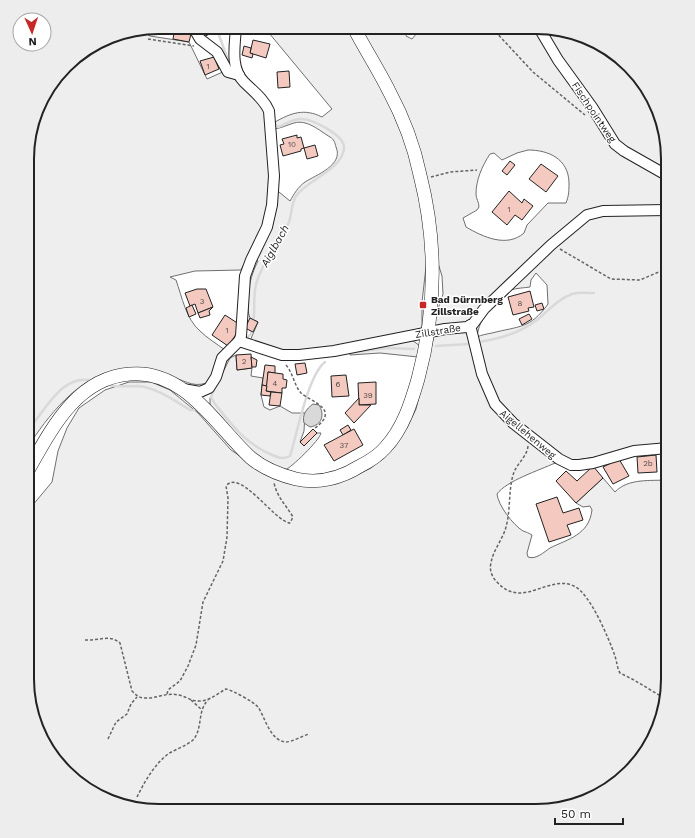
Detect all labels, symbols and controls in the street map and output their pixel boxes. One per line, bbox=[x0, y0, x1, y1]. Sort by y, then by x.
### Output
north arrow bbox=[12, 12, 52, 52]
text: N bbox=[28, 35, 37, 48]
house number: 1 bbox=[206, 62, 210, 71]
street label: Fischpointweg bbox=[570, 80, 619, 145]
house number: 10 bbox=[288, 140, 296, 149]
house number: 1 bbox=[507, 205, 511, 214]
water label: Aiglbach bbox=[258, 223, 292, 270]
place label: Bad Dürrnberg Zillstraße bbox=[431, 294, 503, 317]
house number: 3 bbox=[200, 297, 205, 306]
house number: 8 bbox=[518, 299, 523, 308]
marker: Bad Dürrnberg Zillstraße bbox=[418, 300, 428, 310]
street label: Zillstraße bbox=[414, 322, 462, 340]
house number: 1 bbox=[225, 326, 229, 335]
house number: 2 bbox=[242, 357, 247, 366]
house number: 4 bbox=[273, 379, 278, 388]
house number: 6 bbox=[336, 380, 341, 389]
house number: 39 bbox=[363, 391, 373, 400]
street label: Aigellehenweg bbox=[498, 407, 559, 461]
house number: 37 bbox=[340, 441, 349, 450]
house number: 2b bbox=[643, 459, 653, 468]
scale bar bbox=[555, 800, 623, 826]
text: 50 m bbox=[561, 807, 591, 821]

